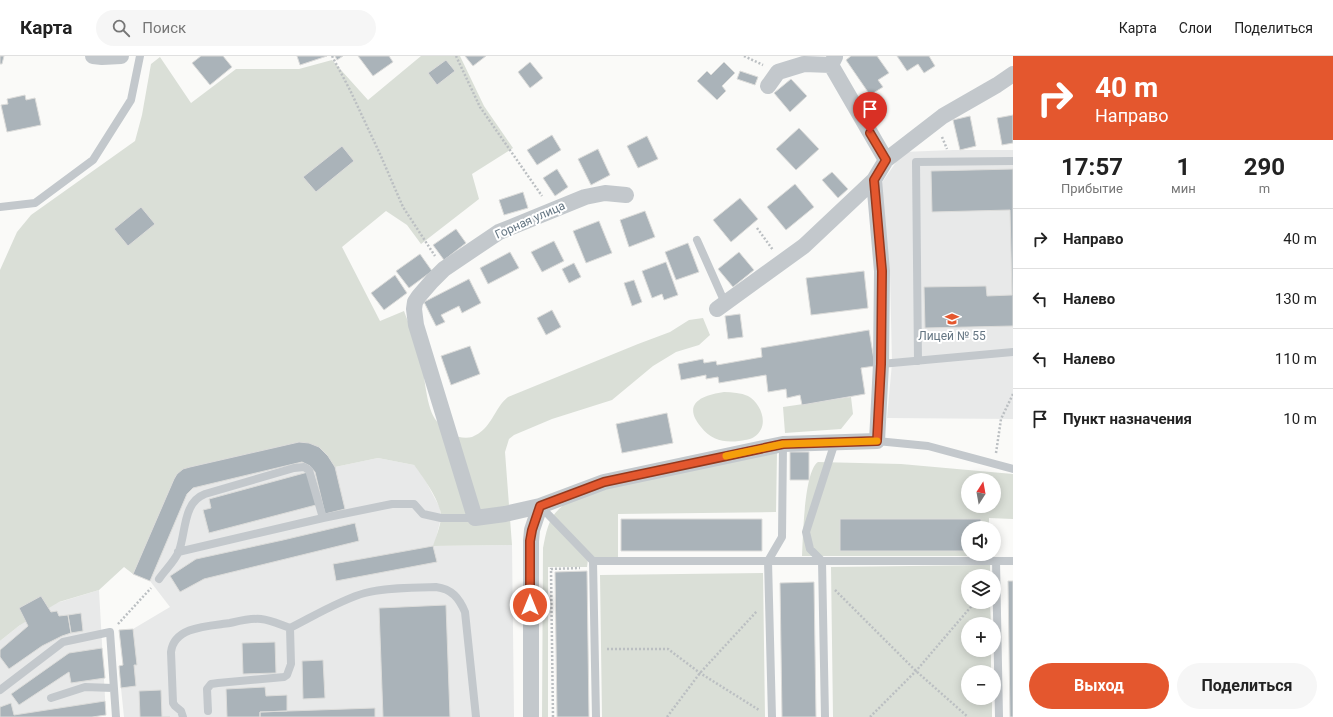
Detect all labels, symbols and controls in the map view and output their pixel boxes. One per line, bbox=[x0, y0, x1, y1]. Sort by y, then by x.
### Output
search box bbox=[96, 10, 376, 46]
text: Карта bbox=[20, 16, 72, 39]
icon: search bbox=[110, 17, 132, 39]
text: Поиск bbox=[142, 19, 186, 37]
text: Карта bbox=[1119, 20, 1157, 36]
text: Слои bbox=[1179, 20, 1212, 36]
text: Поделиться bbox=[1234, 20, 1313, 36]
text: 40 m bbox=[1095, 71, 1158, 104]
icon: right bbox=[1029, 72, 1081, 124]
pin bbox=[853, 92, 887, 133]
icon: arrive bbox=[859, 98, 881, 120]
text: Направо bbox=[1095, 105, 1168, 126]
text: 17:57 bbox=[1061, 153, 1123, 181]
text: 1 bbox=[1176, 153, 1190, 181]
text: 290 bbox=[1244, 153, 1285, 181]
text: Прибытие bbox=[1061, 181, 1123, 196]
text: мин bbox=[1171, 181, 1196, 196]
text: m bbox=[1259, 181, 1270, 196]
street label: Горная улица bbox=[493, 198, 567, 242]
icon: right bbox=[1029, 228, 1051, 250]
text: Направо bbox=[1063, 230, 1124, 248]
text: 40 m bbox=[1283, 230, 1317, 248]
icon: left bbox=[1029, 288, 1051, 310]
text: Налево bbox=[1063, 290, 1115, 308]
text: 130 m bbox=[1275, 290, 1317, 308]
school or university icon: Лицей № 55 bbox=[944, 311, 960, 327]
place label: Лицей № 55 bbox=[918, 329, 986, 343]
icon: left bbox=[1029, 348, 1051, 370]
text: Налево bbox=[1063, 350, 1115, 368]
text: 110 m bbox=[1275, 350, 1317, 368]
icon: arrive bbox=[1029, 408, 1051, 430]
text: Пункт назначения bbox=[1063, 410, 1192, 428]
text: 10 m bbox=[1283, 410, 1317, 428]
north arrow bbox=[961, 473, 1001, 513]
map controls bbox=[961, 473, 1001, 705]
button: sound bbox=[961, 521, 1001, 561]
button: layers bbox=[961, 569, 1001, 609]
position arrow bbox=[509, 584, 551, 626]
button: + bbox=[961, 617, 1001, 657]
button: Выход bbox=[1029, 663, 1169, 709]
button: Поделиться bbox=[1177, 663, 1317, 709]
button: − bbox=[961, 665, 1001, 705]

